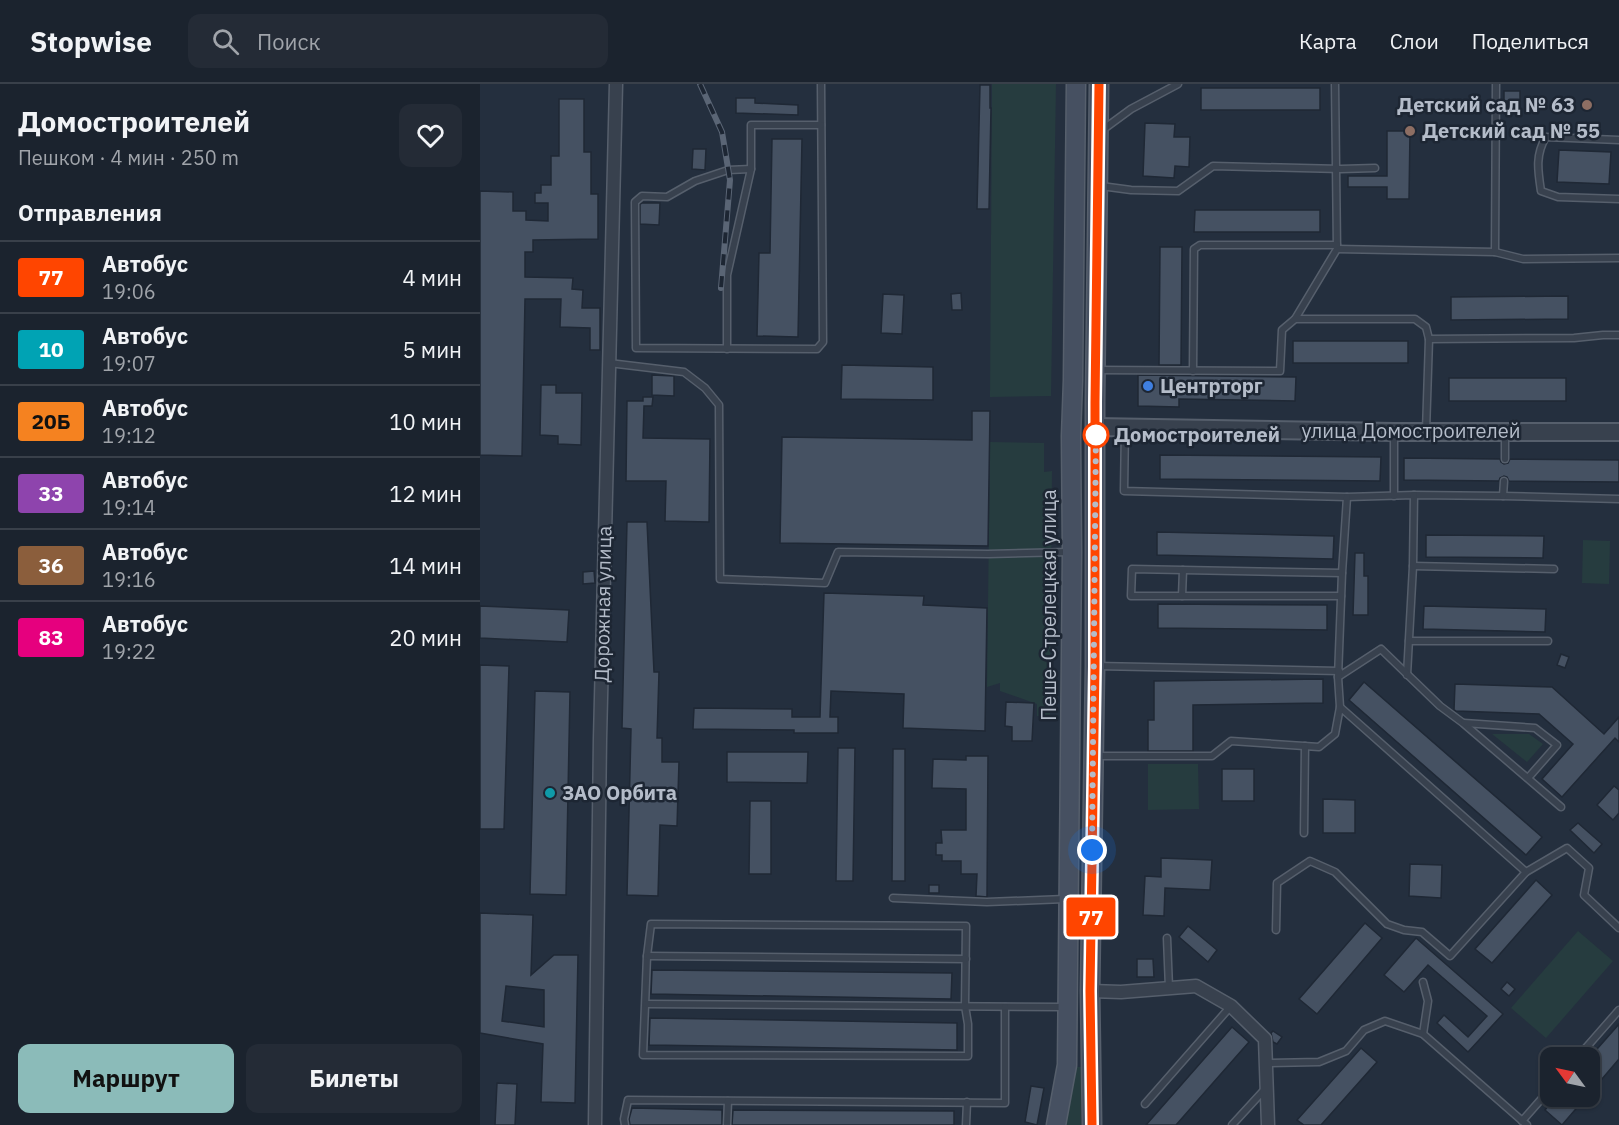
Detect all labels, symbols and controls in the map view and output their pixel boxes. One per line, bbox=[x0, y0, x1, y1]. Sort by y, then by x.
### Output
search box bbox=[188, 14, 608, 68]
text: Stopwise bbox=[30, 23, 152, 60]
icon: search bbox=[209, 25, 242, 58]
text: Поиск bbox=[257, 27, 321, 56]
text: Карта bbox=[1299, 27, 1357, 55]
text: Слои bbox=[1390, 27, 1439, 55]
text: Поделиться bbox=[1472, 27, 1589, 55]
place label: Детский сад № 63 bbox=[1397, 91, 1575, 118]
marker: Детский сад № 63 bbox=[1580, 98, 1594, 112]
text: Домостроителей bbox=[18, 103, 250, 140]
button: heart bbox=[399, 104, 462, 167]
place label: Детский сад № 55 bbox=[1422, 117, 1600, 144]
marker: Детский сад № 55 bbox=[1403, 124, 1417, 138]
text: Пешком · 4 мин · 250 m bbox=[18, 144, 239, 171]
text: Отправления bbox=[18, 198, 162, 227]
text: Автобус bbox=[102, 249, 188, 278]
text: 77 bbox=[38, 263, 64, 291]
text: 4 мин bbox=[402, 263, 462, 292]
text: 19:06 bbox=[102, 278, 156, 305]
text: Автобус bbox=[102, 321, 188, 350]
text: 10 bbox=[38, 335, 64, 363]
text: 5 мин bbox=[402, 335, 462, 364]
text: 19:07 bbox=[102, 350, 156, 377]
place label: Центрторг bbox=[1160, 372, 1263, 399]
marker: Центрторг bbox=[1141, 379, 1155, 393]
text: Автобус bbox=[102, 393, 188, 422]
text: 20Б bbox=[32, 407, 71, 435]
text: 10 мин bbox=[389, 407, 462, 436]
street label: улица Домостроителей bbox=[1301, 417, 1521, 444]
place label: Домостроителей bbox=[1114, 421, 1280, 448]
text: 19:12 bbox=[102, 422, 156, 449]
marker: Домостроителей bbox=[1083, 422, 1109, 448]
text: Автобус bbox=[102, 465, 188, 494]
text: 33 bbox=[38, 479, 64, 507]
text: 12 мин bbox=[389, 479, 462, 508]
street label: Пеше-Стрелецкая улица bbox=[1035, 489, 1062, 721]
text: 19:14 bbox=[102, 494, 156, 521]
street label: Дорожная улица bbox=[588, 525, 617, 683]
text: Автобус bbox=[102, 537, 188, 566]
text: 36 bbox=[38, 551, 64, 579]
text: 14 мин bbox=[389, 551, 462, 580]
text: 19:16 bbox=[102, 566, 156, 593]
text: Автобус bbox=[102, 609, 188, 638]
text: 83 bbox=[38, 623, 64, 651]
text: 20 мин bbox=[389, 623, 462, 652]
text: 19:22 bbox=[102, 638, 156, 665]
place label: ЗАО Орбита bbox=[562, 779, 677, 806]
marker: ЗАО Орбита bbox=[543, 786, 557, 800]
your location bbox=[1077, 835, 1107, 865]
line badge: 77 bbox=[1064, 898, 1118, 936]
text: 77 bbox=[1078, 903, 1104, 931]
button: Маршрут bbox=[18, 1044, 234, 1113]
button: Билеты bbox=[246, 1044, 462, 1113]
north arrow bbox=[1540, 1047, 1600, 1107]
map controls bbox=[1540, 1047, 1600, 1107]

